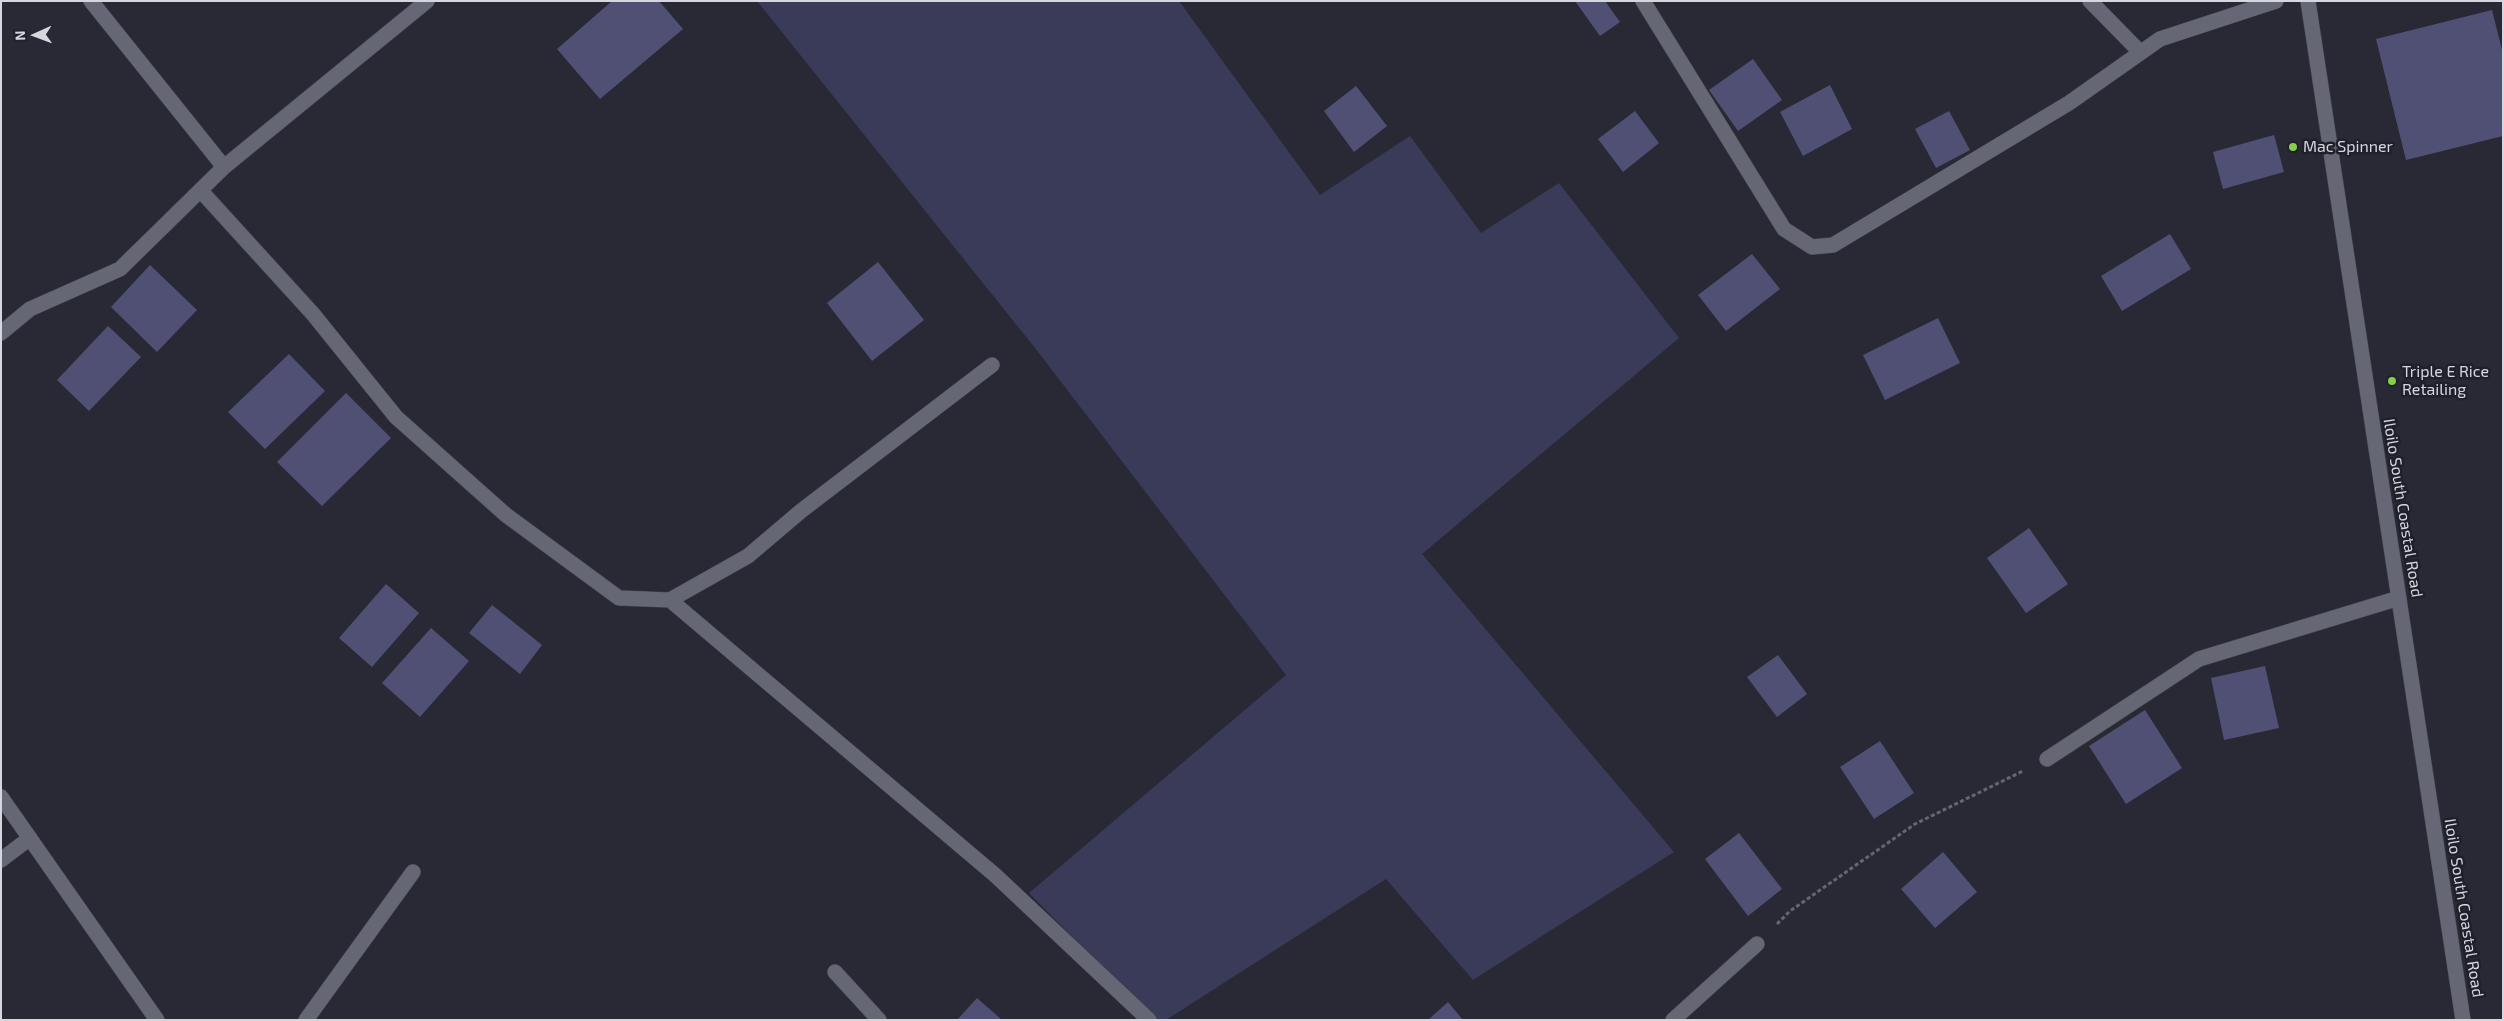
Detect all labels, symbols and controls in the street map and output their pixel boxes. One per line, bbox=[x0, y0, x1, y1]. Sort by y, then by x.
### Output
north arrow bbox=[10, 10, 60, 60]
text: N bbox=[11, 30, 28, 41]
place label: Mac Spinner bbox=[2303, 137, 2393, 157]
marker: Mac Spinner bbox=[2287, 141, 2299, 153]
place label: Triple E Rice Retailing bbox=[2402, 362, 2489, 400]
marker: Triple E Rice Retailing bbox=[2386, 375, 2398, 387]
street label: Iloilo South Coastal Road bbox=[2379, 417, 2427, 599]
street label: Iloilo South Coastal Road bbox=[2440, 817, 2488, 999]

